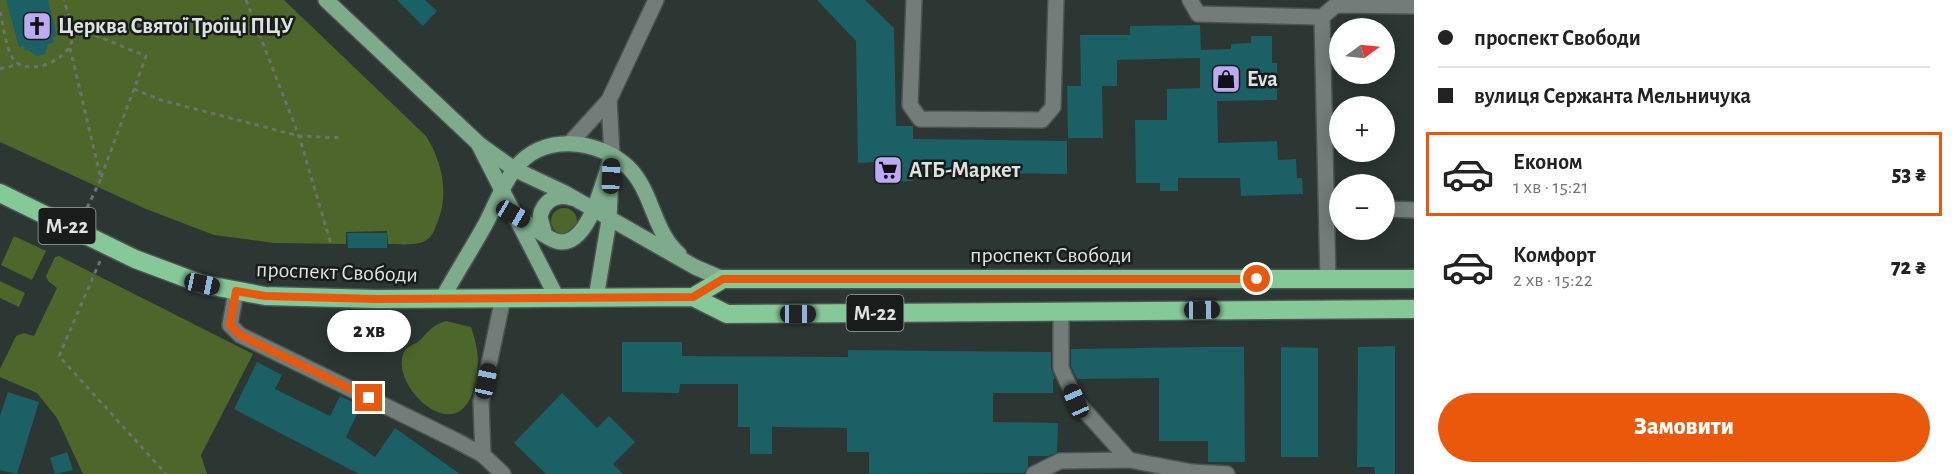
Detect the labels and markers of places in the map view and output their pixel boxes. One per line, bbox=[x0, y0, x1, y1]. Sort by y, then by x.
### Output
church icon: Церква Святої Троїці ПЦУ bbox=[21, 10, 53, 42]
place label: Церква Святої Троїці ПЦУ bbox=[58, 15, 293, 37]
shop icon: Eva bbox=[1210, 63, 1242, 95]
place label: Eva bbox=[1247, 68, 1278, 90]
supermarket icon: АТБ-Маркет bbox=[872, 154, 904, 186]
place label: АТБ-Маркет bbox=[909, 159, 1021, 181]

